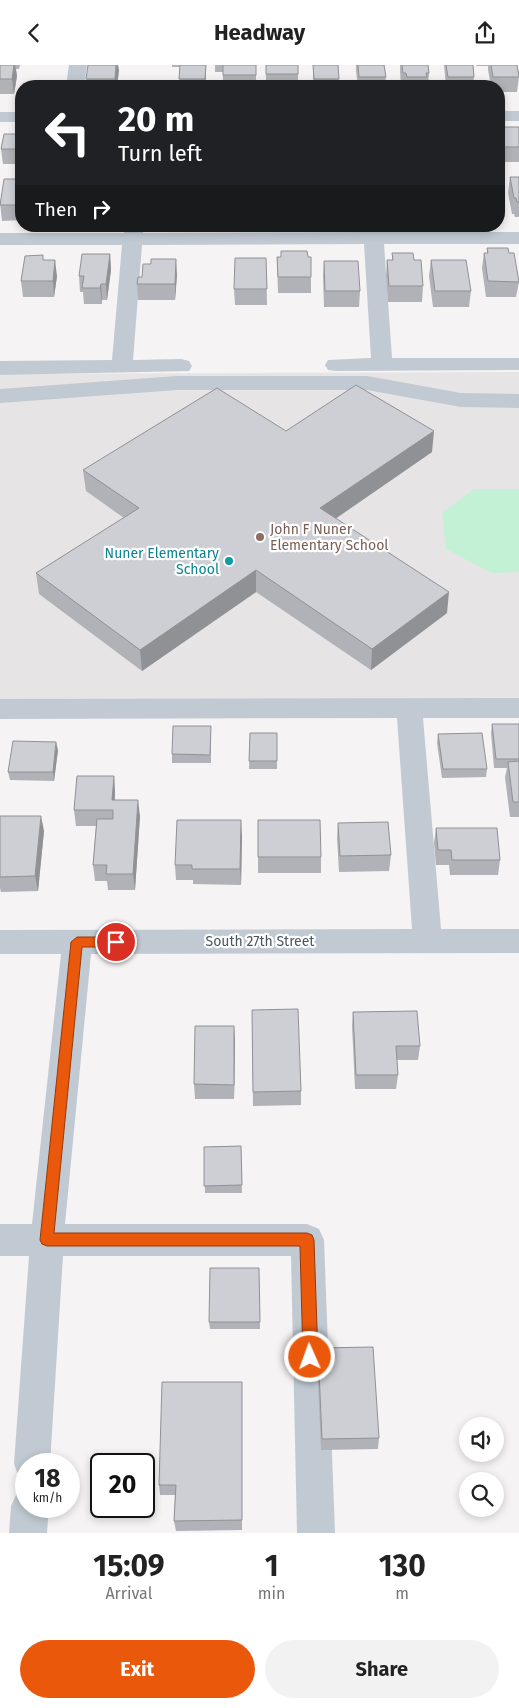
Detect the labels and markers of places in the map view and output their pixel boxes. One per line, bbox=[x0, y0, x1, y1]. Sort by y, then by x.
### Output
place label: John F Nuner Elementary School bbox=[270, 521, 388, 554]
marker: John F Nuner Elementary School bbox=[254, 531, 266, 543]
place label: Nuner Elementary School bbox=[105, 545, 219, 578]
marker: Nuner Elementary School bbox=[223, 555, 235, 567]
pin bbox=[95, 921, 137, 963]

